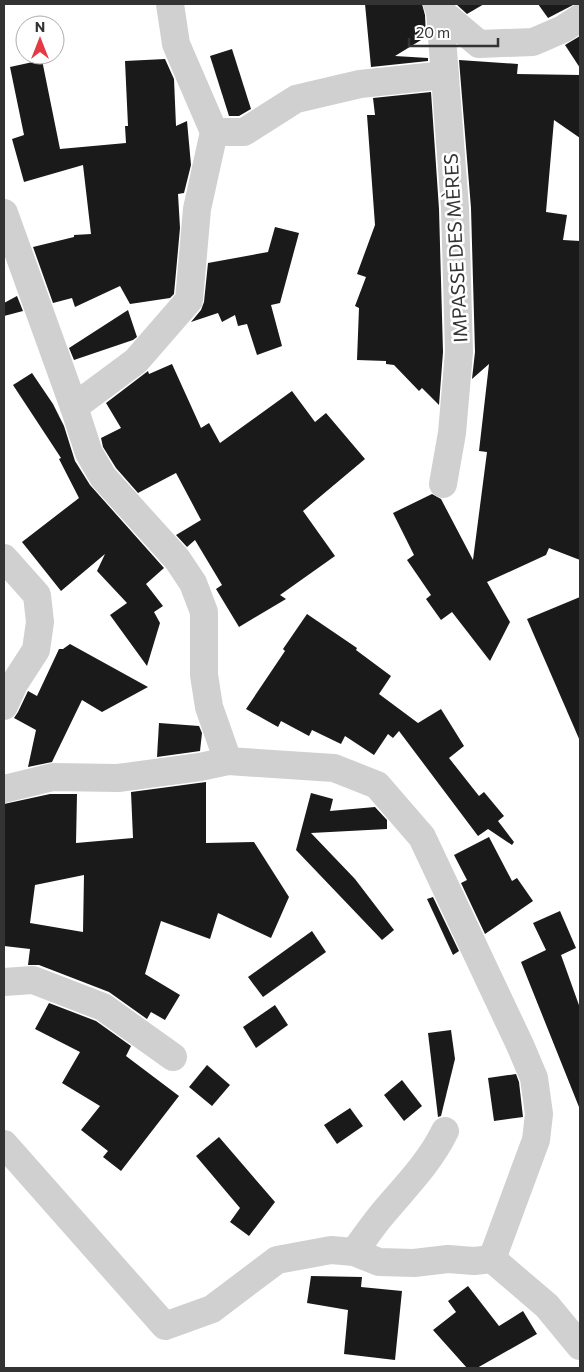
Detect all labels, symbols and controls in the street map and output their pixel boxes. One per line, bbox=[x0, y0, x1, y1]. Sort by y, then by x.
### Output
north arrow bbox=[15, 15, 65, 65]
scale bar bbox=[409, 15, 498, 47]
text: N bbox=[35, 18, 45, 35]
text: 20 m bbox=[416, 23, 450, 41]
street label: IMPASSE DES MÈRES bbox=[439, 153, 471, 343]

